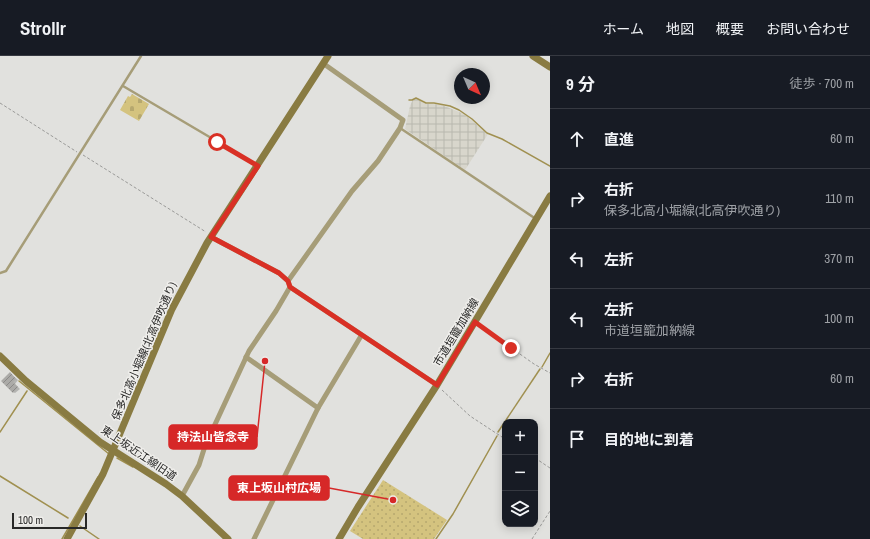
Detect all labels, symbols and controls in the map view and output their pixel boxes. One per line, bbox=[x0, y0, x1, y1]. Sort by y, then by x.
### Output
text: Strollr bbox=[20, 15, 66, 41]
text: ホーム bbox=[602, 20, 644, 38]
text: 地図 bbox=[666, 20, 694, 38]
text: 概要 bbox=[716, 20, 744, 38]
text: お問い合わせ bbox=[766, 20, 850, 38]
north arrow bbox=[454, 68, 490, 104]
text: 9 分 bbox=[566, 72, 595, 95]
text: 徒歩 · 700 m bbox=[789, 75, 854, 92]
icon: ahead bbox=[566, 128, 588, 150]
text: 直進 bbox=[604, 129, 634, 150]
text: 60 m bbox=[830, 130, 854, 147]
route start bbox=[208, 133, 226, 151]
text: 右折 bbox=[604, 179, 634, 200]
icon: right bbox=[566, 188, 588, 210]
text: 110 m bbox=[825, 190, 854, 207]
text: 保多北高小堀線(北高伊吹通り) bbox=[604, 202, 780, 219]
icon: left bbox=[566, 248, 588, 270]
text: 左折 bbox=[604, 249, 634, 270]
text: 370 m bbox=[824, 250, 854, 267]
street label: 保多北高小堀線(北高伊吹通り) bbox=[108, 280, 180, 422]
street label: 市道垣籠加納線 bbox=[430, 295, 482, 369]
text: 左折 bbox=[604, 299, 634, 320]
icon: left bbox=[566, 308, 588, 330]
text: 100 m bbox=[824, 310, 854, 327]
text: 市道垣籠加納線 bbox=[604, 322, 695, 339]
route end bbox=[502, 339, 520, 357]
icon: right bbox=[566, 368, 588, 390]
text: 右折 bbox=[604, 369, 634, 390]
text: 60 m bbox=[830, 370, 854, 387]
map controls bbox=[502, 419, 538, 527]
button: + bbox=[502, 419, 538, 455]
street label: 東上坂近江線旧道 bbox=[99, 423, 179, 483]
callout: 持法山皆念寺 bbox=[169, 425, 257, 449]
icon: arrive bbox=[566, 428, 588, 450]
text: 持法山皆念寺 bbox=[177, 429, 249, 445]
text: 目的地に到着 bbox=[604, 429, 694, 450]
button: − bbox=[502, 455, 538, 491]
callout: 東上坂山村広場 bbox=[229, 476, 329, 500]
text: 東上坂山村広場 bbox=[237, 480, 321, 496]
button: layers bbox=[502, 491, 538, 527]
scale bar bbox=[12, 511, 87, 530]
text: 100 m bbox=[18, 513, 43, 527]

